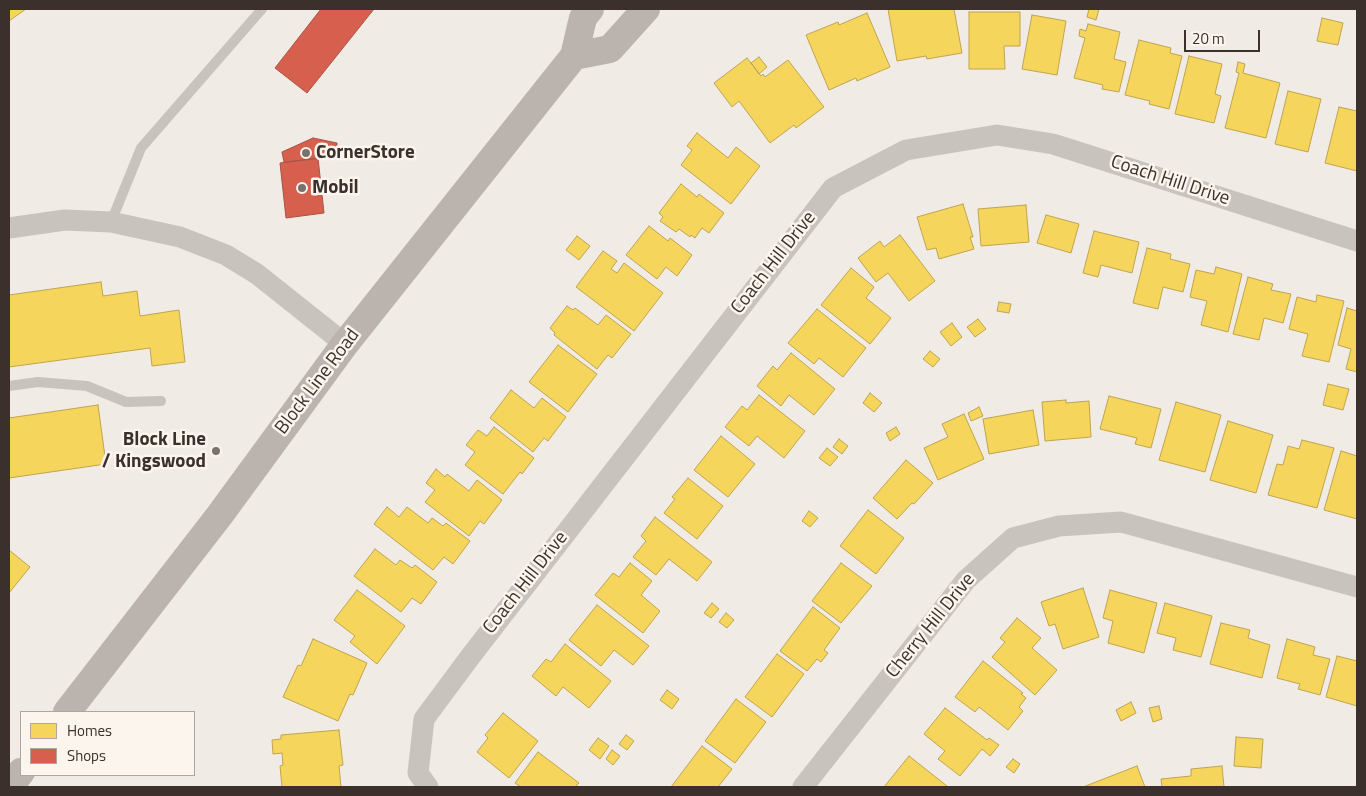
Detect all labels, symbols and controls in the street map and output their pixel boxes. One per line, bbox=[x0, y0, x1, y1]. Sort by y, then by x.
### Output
scale bar bbox=[1186, 20, 1262, 52]
text: 20 m bbox=[1192, 27, 1225, 50]
place label: CornerStore bbox=[316, 142, 415, 164]
marker: CornerStore bbox=[300, 147, 312, 159]
street label: Coach Hill Drive bbox=[1108, 151, 1232, 211]
place label: Mobil bbox=[312, 177, 359, 199]
marker: Mobil bbox=[296, 182, 308, 194]
street label: Coach Hill Drive bbox=[727, 207, 821, 319]
street label: Block Line Road bbox=[271, 325, 365, 439]
place label: Block Line / Kingswood bbox=[102, 429, 206, 473]
marker: Block Line / Kingswood bbox=[210, 445, 222, 457]
street label: Coach Hill Drive bbox=[479, 527, 573, 639]
street label: Cherry Hill Drive bbox=[882, 569, 980, 683]
legend bbox=[20, 711, 195, 776]
text: Homes bbox=[67, 719, 112, 742]
text: Shops bbox=[67, 744, 106, 767]

